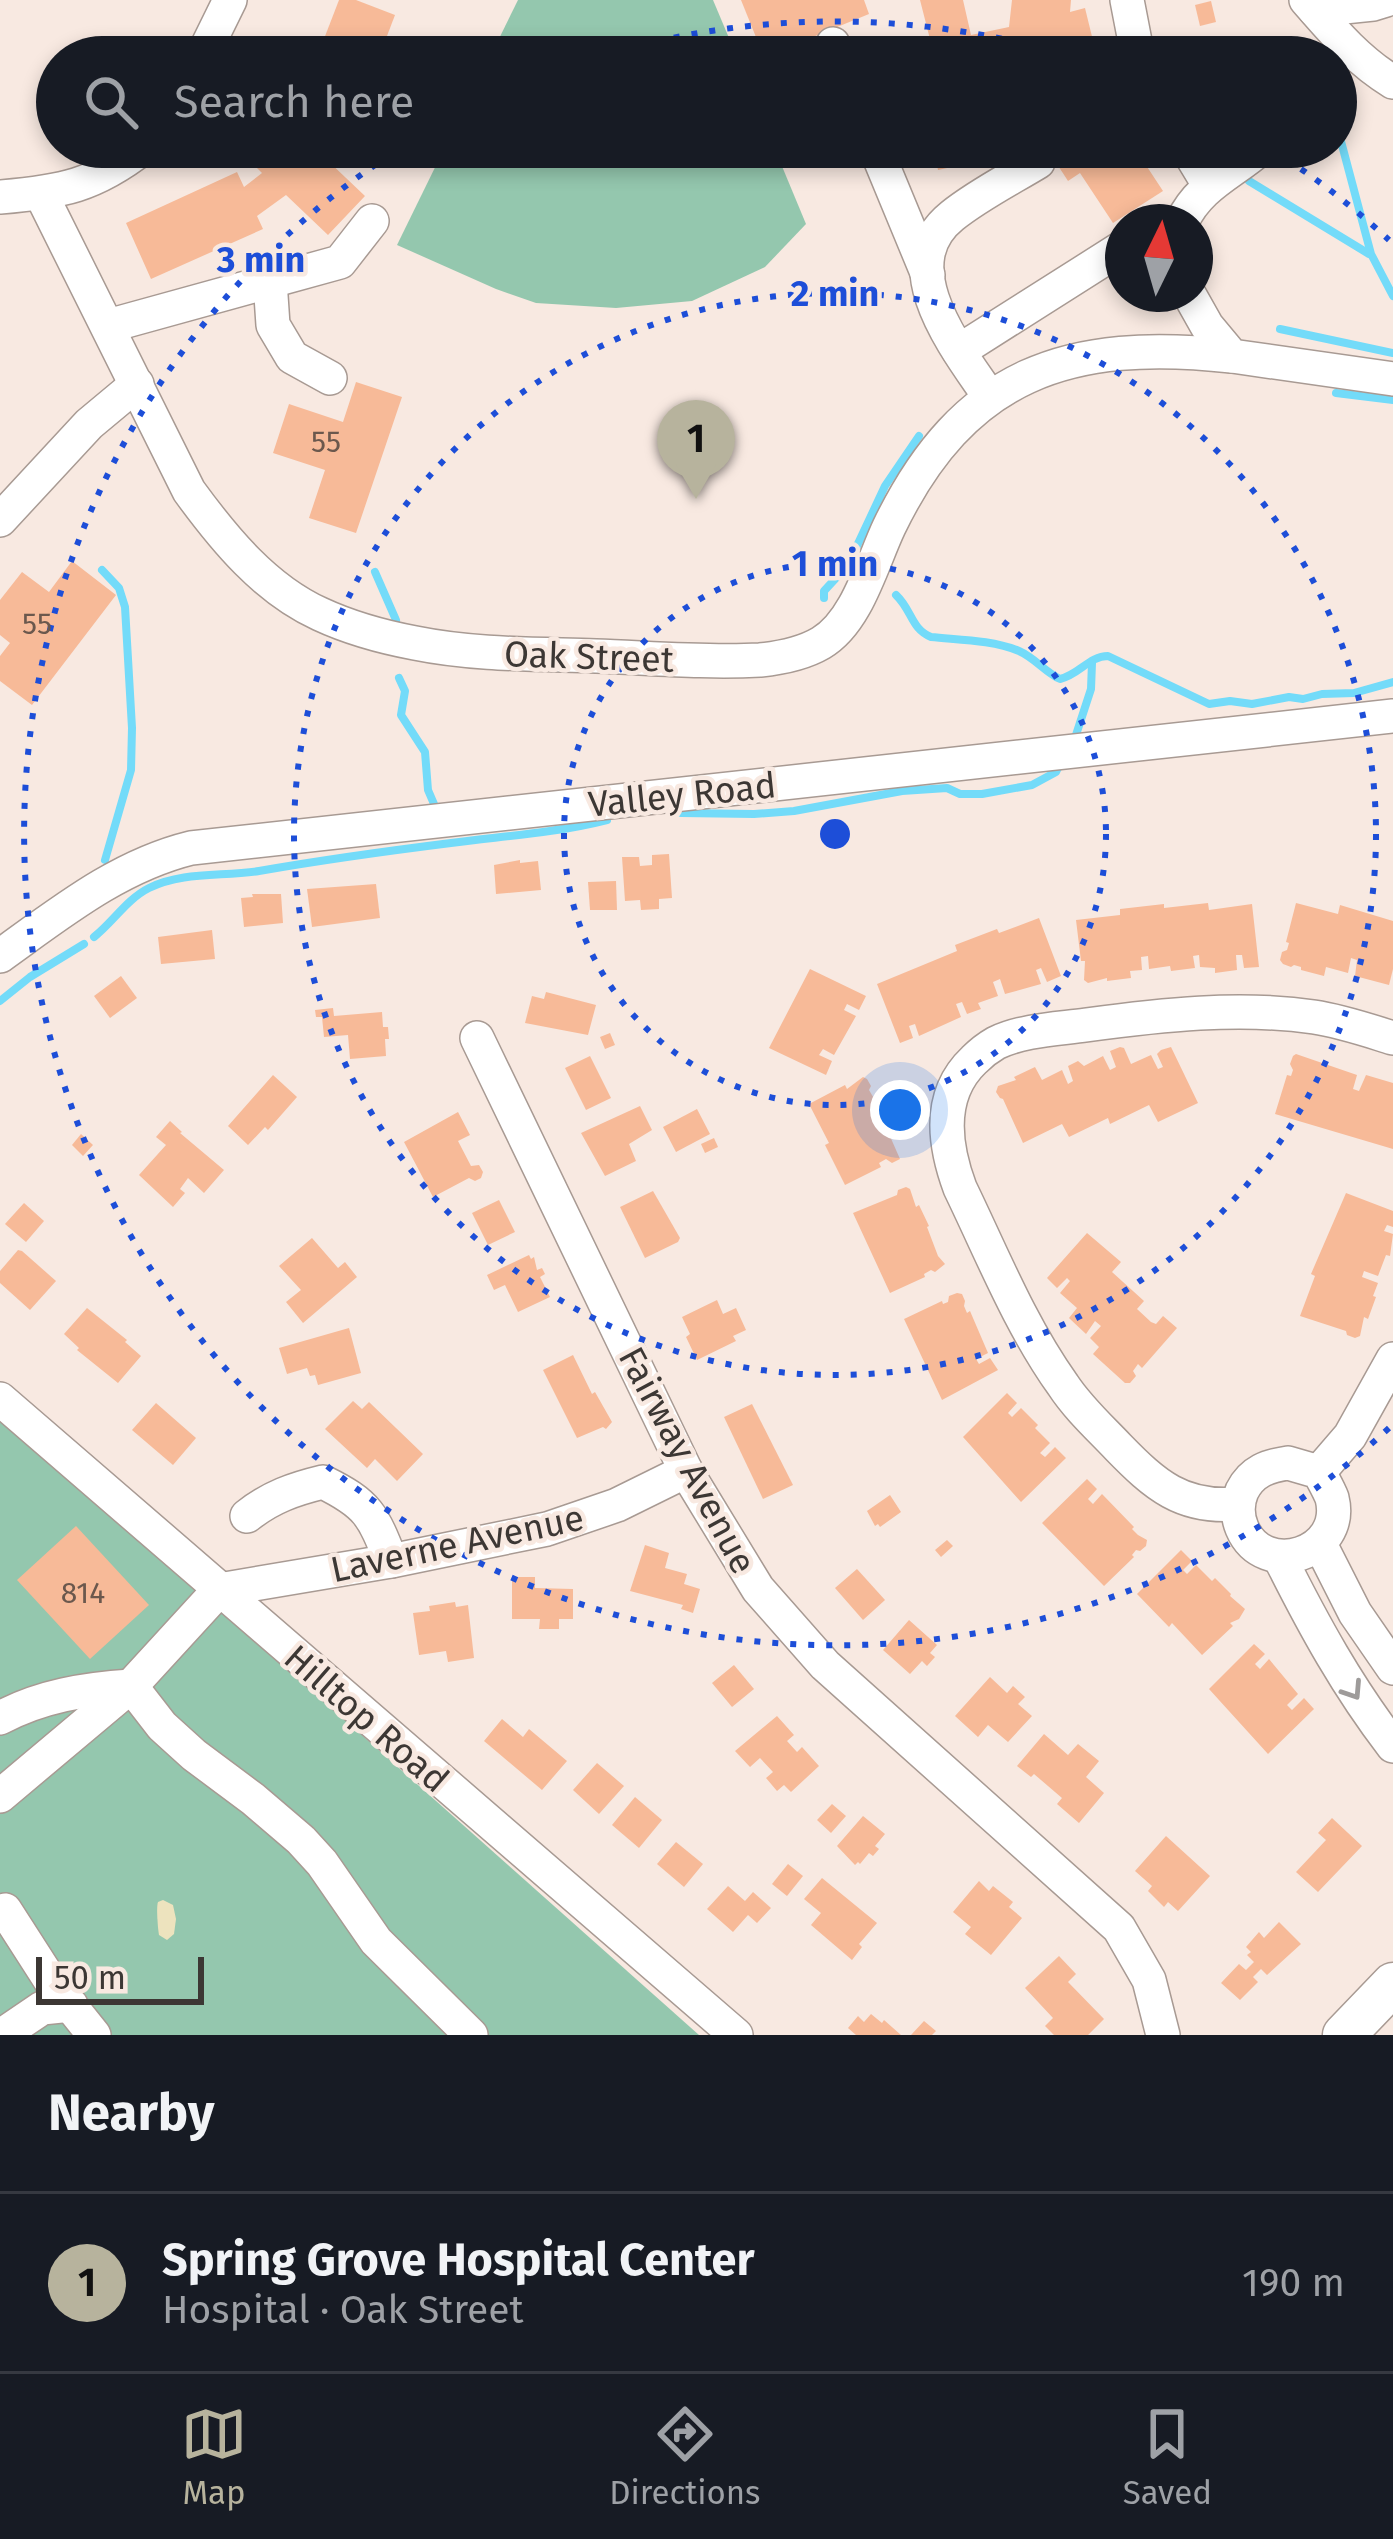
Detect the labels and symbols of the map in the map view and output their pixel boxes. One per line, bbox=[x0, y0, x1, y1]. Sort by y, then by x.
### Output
north arrow bbox=[1105, 204, 1213, 312]
text: 3 min bbox=[216, 238, 305, 282]
text: 2 min bbox=[791, 272, 879, 316]
pin: 1 bbox=[657, 400, 735, 499]
house number: 55 bbox=[311, 424, 341, 460]
text: 1 min bbox=[792, 542, 878, 586]
house number: 55 bbox=[22, 606, 52, 642]
street label: Oak Street bbox=[503, 632, 675, 682]
street label: Valley Road bbox=[586, 763, 778, 827]
centre of rings bbox=[814, 813, 856, 855]
your location bbox=[870, 1080, 930, 1140]
street label: Fairway Avenue bbox=[609, 1340, 765, 1581]
street label: Laverne Avenue bbox=[327, 1496, 588, 1592]
house number: 814 bbox=[61, 1575, 105, 1611]
street label: Hilltop Road bbox=[275, 1636, 457, 1802]
one-way arrow bbox=[1339, 1678, 1361, 1700]
scale bar bbox=[36, 1951, 204, 2004]

